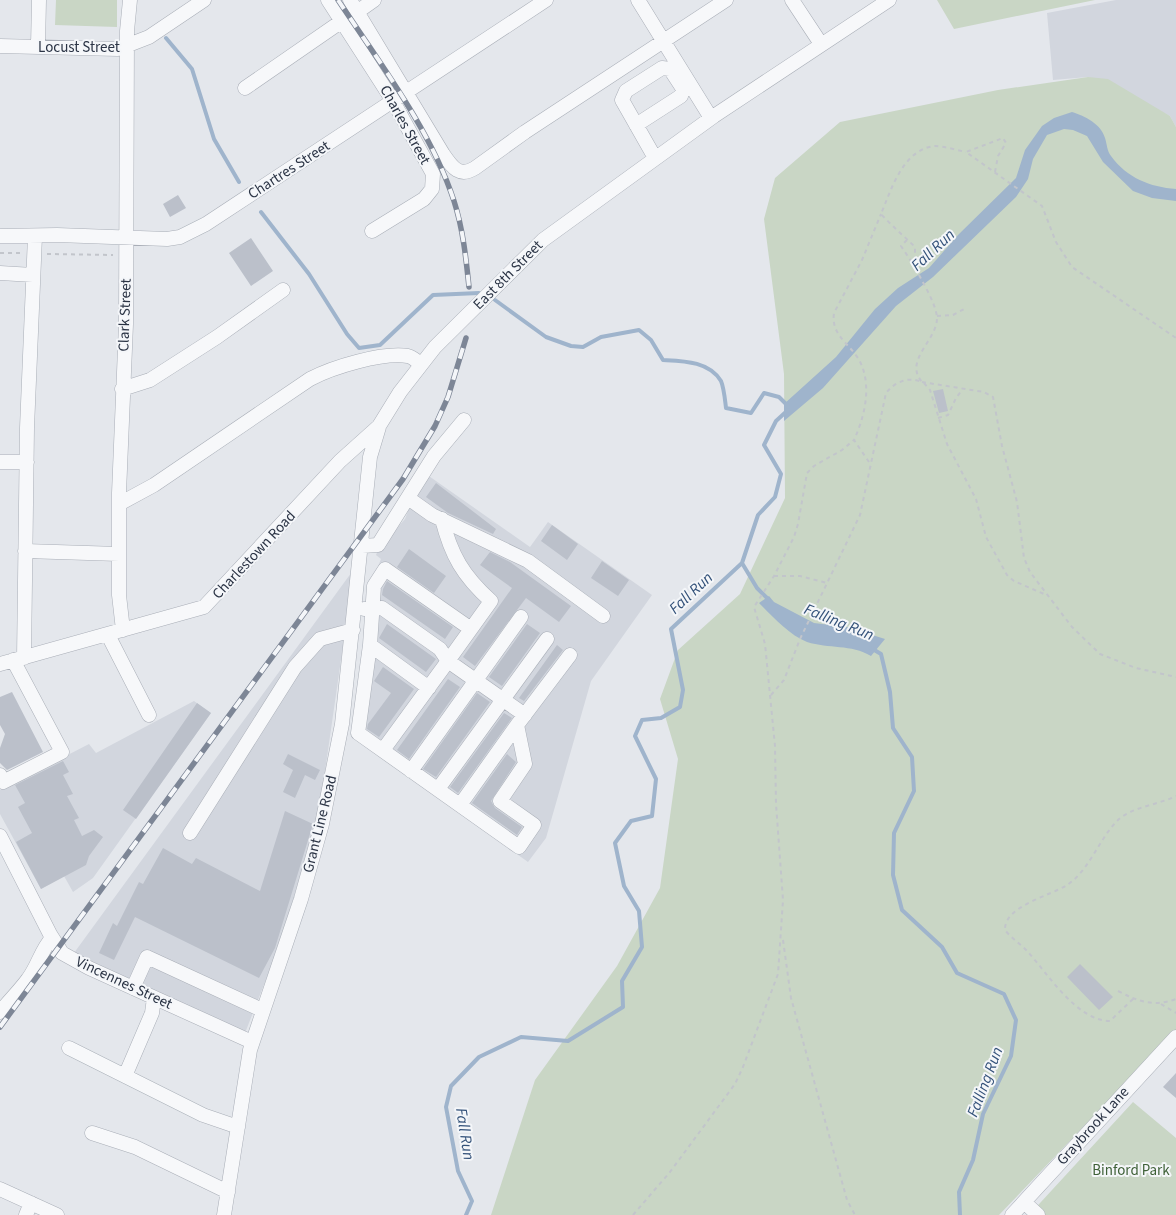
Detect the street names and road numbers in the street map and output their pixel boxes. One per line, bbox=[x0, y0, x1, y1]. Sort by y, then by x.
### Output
street label: Locust Street bbox=[38, 37, 120, 58]
street label: Charles Street bbox=[375, 82, 435, 168]
street label: Chartres Street bbox=[244, 136, 334, 204]
street label: East 8th Street bbox=[468, 235, 548, 315]
street label: Clark Street bbox=[113, 278, 137, 352]
street label: Charlestown Road bbox=[207, 506, 301, 604]
street label: Grant Line Road bbox=[298, 773, 342, 875]
street label: Vincennes Street bbox=[72, 951, 176, 1015]
street label: Graybrook Lane bbox=[1052, 1082, 1134, 1170]

